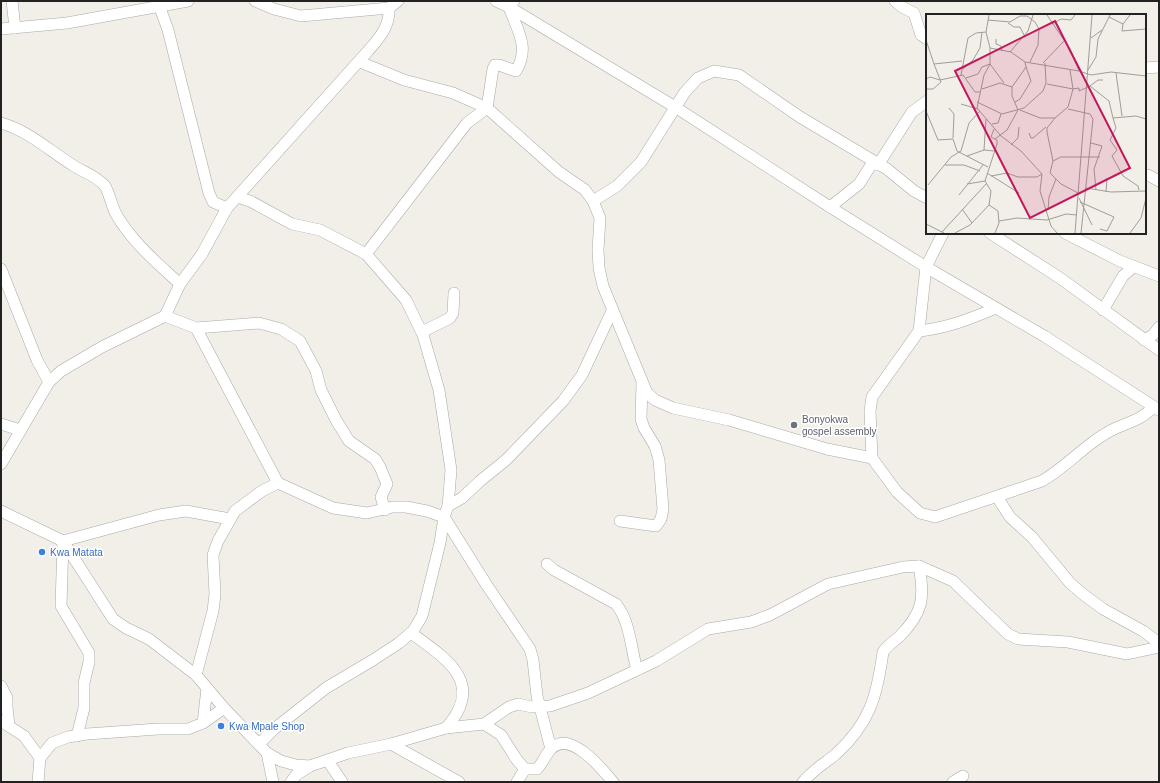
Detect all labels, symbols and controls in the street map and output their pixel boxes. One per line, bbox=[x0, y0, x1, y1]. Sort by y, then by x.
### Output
inset map bbox=[926, 14, 1146, 234]
place label: Bonyokwa gospel assembly bbox=[802, 414, 876, 437]
marker: Bonyokwa gospel assembly bbox=[789, 420, 799, 430]
marker: Kwa Matata bbox=[37, 547, 47, 557]
place label: Kwa Matata bbox=[50, 547, 103, 558]
marker: Kwa Mpale Shop bbox=[216, 721, 226, 731]
place label: Kwa Mpale Shop bbox=[229, 721, 305, 732]

